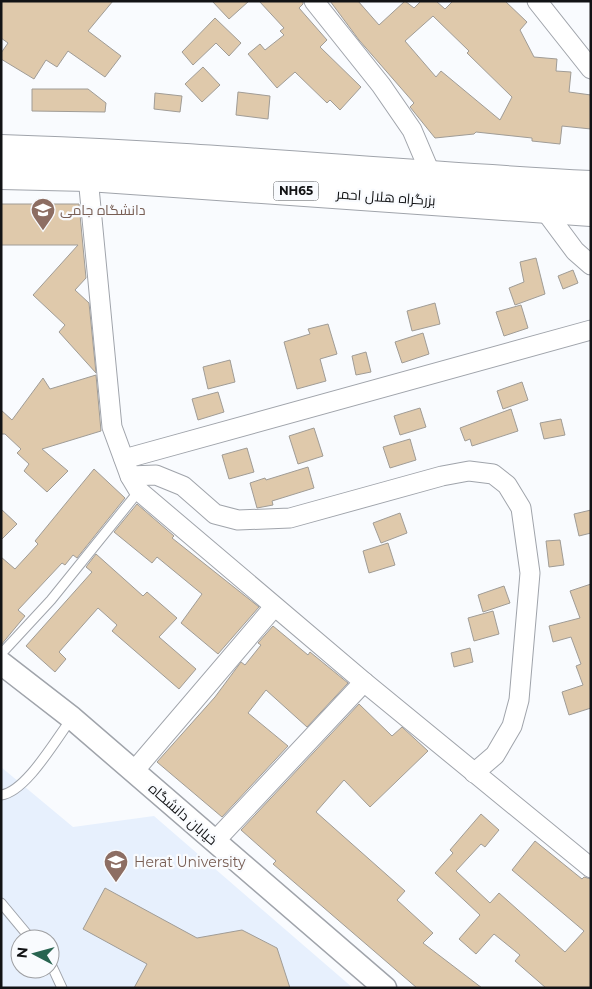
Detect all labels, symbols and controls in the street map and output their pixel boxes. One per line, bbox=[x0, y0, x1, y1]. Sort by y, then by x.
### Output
road number: NH65 bbox=[274, 182, 318, 200]
street label: بزرگراه هلال احمر bbox=[335, 184, 436, 209]
school or university icon: دانشگاه جامی bbox=[30, 197, 56, 231]
place label: دانشگاه جامی bbox=[60, 201, 145, 219]
street label: خیابان دانشگاه bbox=[145, 779, 221, 849]
school or university icon: Herat University bbox=[103, 849, 129, 883]
place label: Herat University bbox=[134, 853, 246, 871]
north arrow bbox=[10, 929, 60, 979]
text: N bbox=[13, 946, 32, 959]

